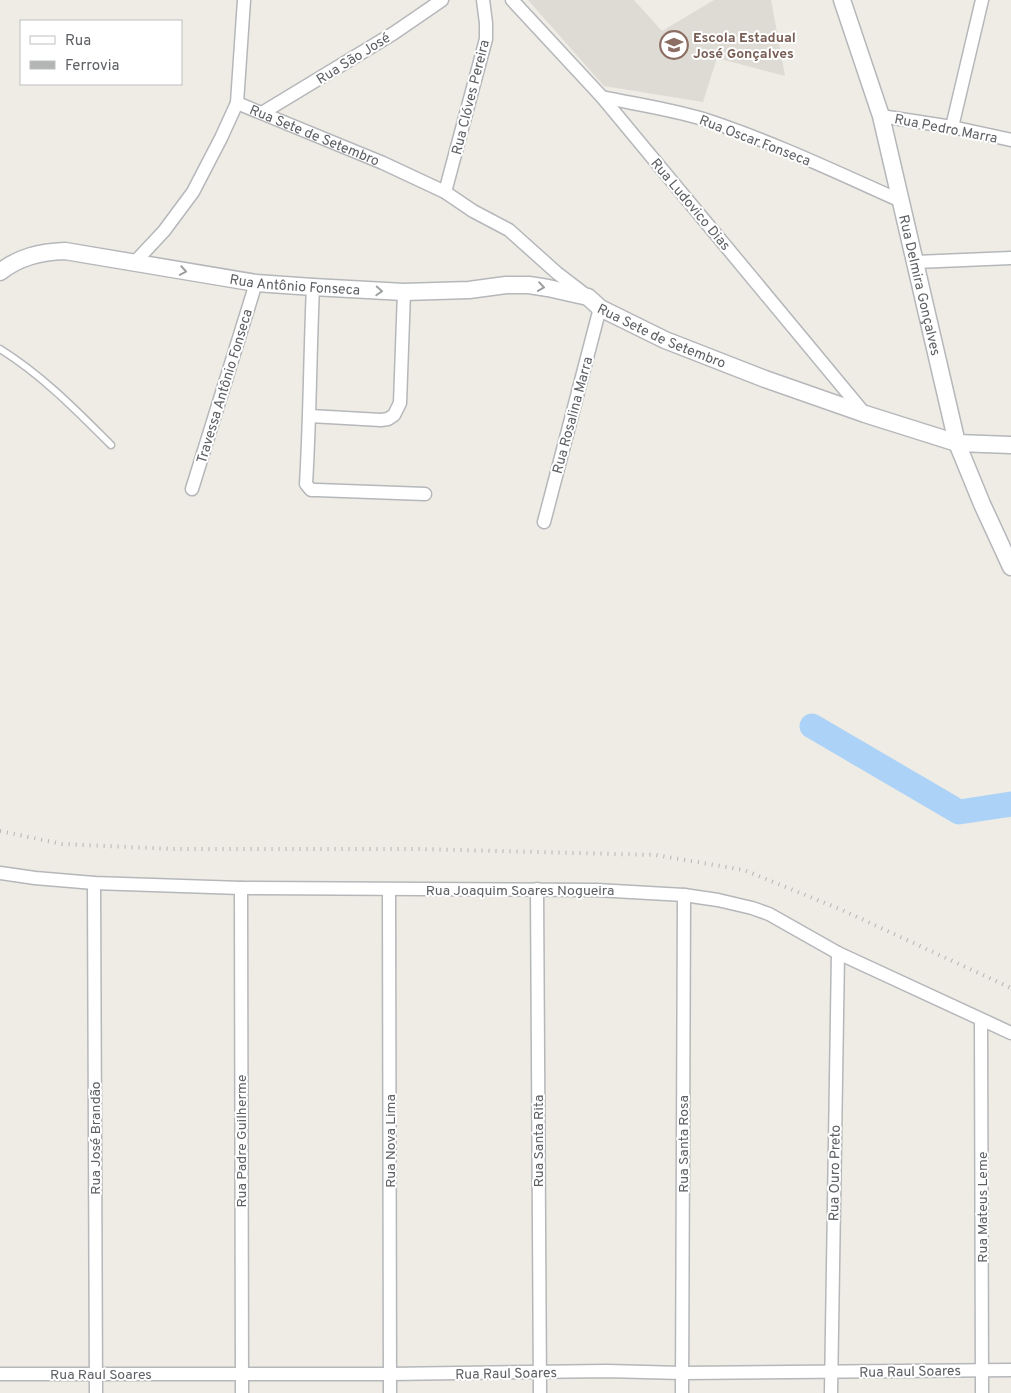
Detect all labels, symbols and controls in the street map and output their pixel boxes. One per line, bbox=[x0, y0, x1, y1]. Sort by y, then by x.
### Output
legend bbox=[20, 20, 182, 85]
street label: Rua São José bbox=[314, 30, 394, 89]
school or university icon: Escola Estadual José Gonçalves bbox=[659, 30, 689, 60]
place label: Escola Estadual José Gonçalves bbox=[693, 30, 796, 63]
text: Rua bbox=[65, 32, 91, 51]
street label: Rua Clóves Pereira bbox=[449, 38, 494, 157]
text: Ferrovia bbox=[65, 57, 119, 76]
street label: Rua Sete de Setembro bbox=[247, 102, 382, 171]
street label: Rua Pedro Marra bbox=[893, 111, 999, 148]
street label: Rua Oscar Fonseca bbox=[696, 112, 813, 170]
street label: Rua Ludovico Dias bbox=[646, 155, 733, 254]
street label: Rua Delmira Gonçalves bbox=[894, 213, 943, 358]
one-way arrow bbox=[179, 265, 187, 275]
street label: Rua Antônio Fonseca bbox=[228, 272, 360, 300]
one-way arrow bbox=[538, 281, 546, 292]
one-way arrow bbox=[375, 285, 383, 296]
street label: Rua Sete de Setembro bbox=[594, 301, 728, 373]
street label: Travessa Antônio Fonseca bbox=[194, 307, 257, 466]
street label: Rua Rosalina Marra bbox=[550, 355, 597, 476]
street label: Rua Joaquim Soares Nogueira bbox=[426, 883, 614, 900]
street label: Rua Padre Guilherme bbox=[234, 1074, 251, 1208]
street label: Rua José Brandão bbox=[88, 1081, 105, 1195]
street label: Rua Nova Lima bbox=[383, 1094, 400, 1188]
street label: Rua Santa Rita bbox=[531, 1095, 548, 1187]
street label: Rua Santa Rosa bbox=[676, 1095, 693, 1193]
street label: Rua Ouro Preto bbox=[826, 1124, 845, 1221]
street label: Rua Mateus Leme bbox=[975, 1151, 992, 1263]
street label: Rua Raul Soares bbox=[859, 1363, 961, 1382]
street label: Rua Raul Soares bbox=[455, 1365, 557, 1384]
street label: Rua Raul Soares bbox=[50, 1367, 152, 1384]

